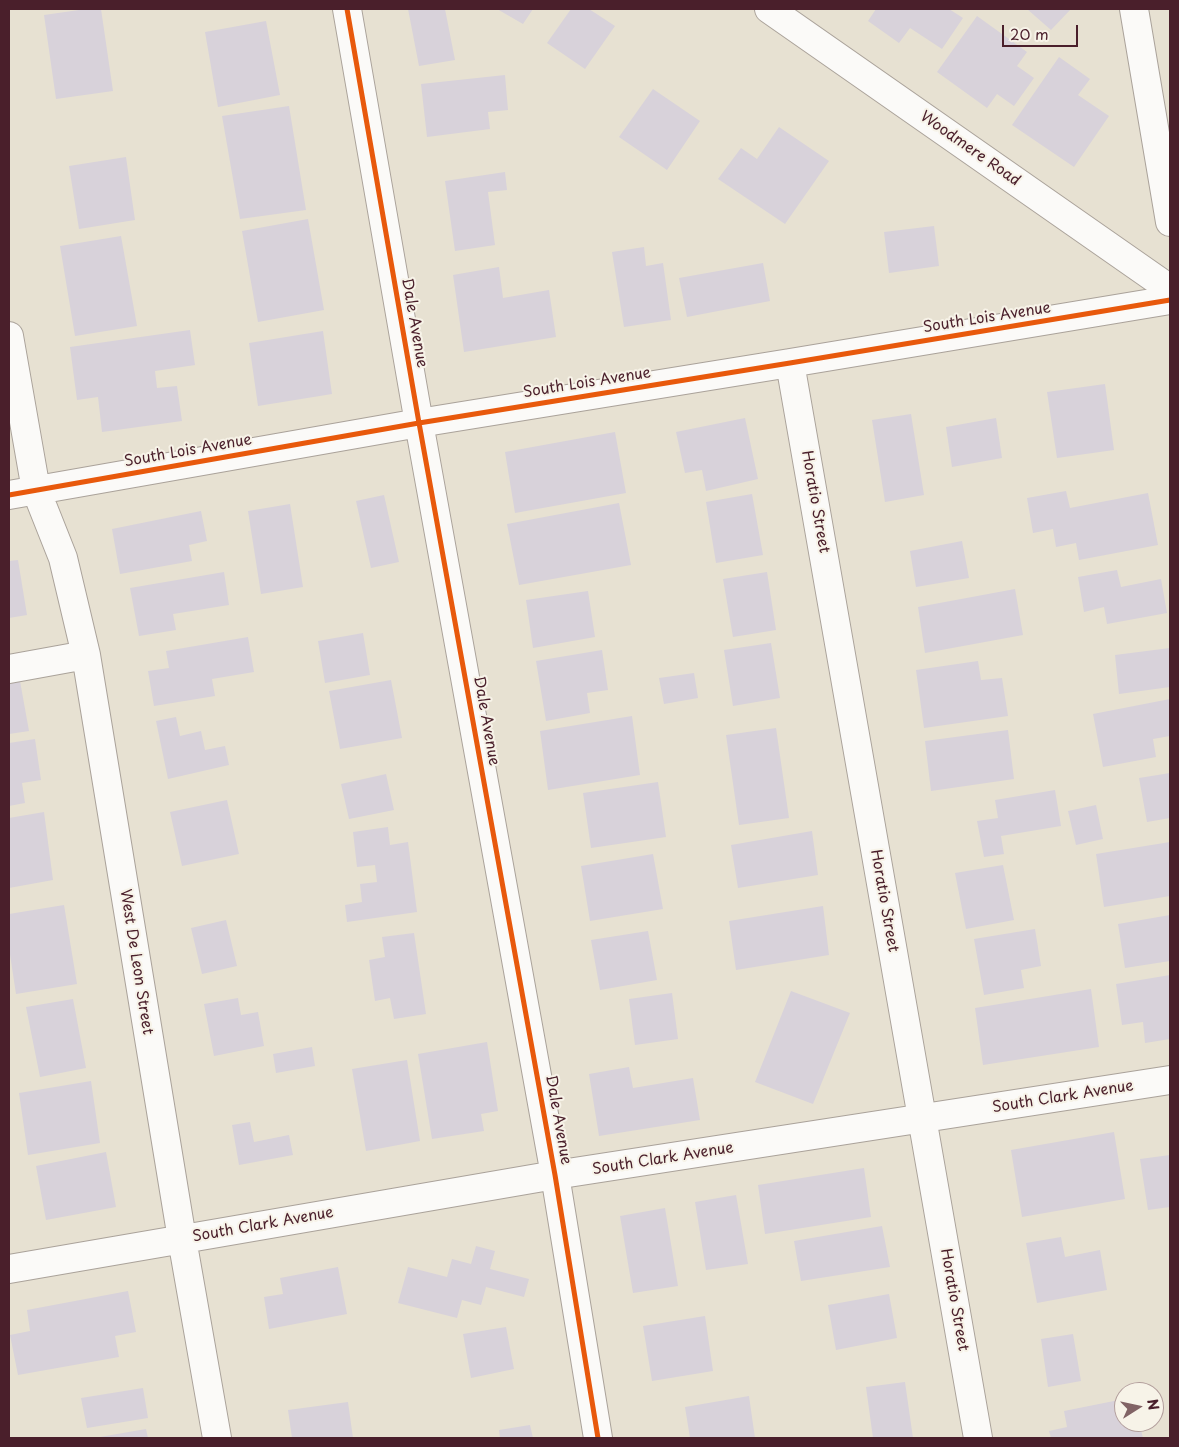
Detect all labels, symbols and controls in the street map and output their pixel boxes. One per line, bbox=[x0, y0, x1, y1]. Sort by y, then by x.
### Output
scale bar bbox=[1004, 15, 1080, 47]
text: 20 m bbox=[1010, 22, 1049, 45]
street label: Woodmere Road bbox=[917, 108, 1023, 190]
street label: Dale Avenue bbox=[397, 277, 431, 369]
street label: South Lois Avenue bbox=[922, 299, 1052, 337]
street label: South Lois Avenue bbox=[522, 364, 652, 402]
street label: South Lois Avenue bbox=[123, 431, 253, 471]
street label: Horatio Street bbox=[797, 449, 833, 555]
street label: Dale Avenue bbox=[469, 675, 503, 767]
street label: Horatio Street bbox=[866, 848, 902, 954]
street label: West De Leon Street bbox=[116, 888, 156, 1036]
street label: Dale Avenue bbox=[541, 1074, 575, 1166]
street label: South Clark Avenue bbox=[991, 1077, 1135, 1117]
street label: South Clark Avenue bbox=[591, 1139, 735, 1179]
street label: South Clark Avenue bbox=[191, 1204, 335, 1246]
street label: Horatio Street bbox=[936, 1247, 972, 1353]
north arrow bbox=[1114, 1382, 1164, 1432]
text: N bbox=[1142, 1397, 1165, 1412]

